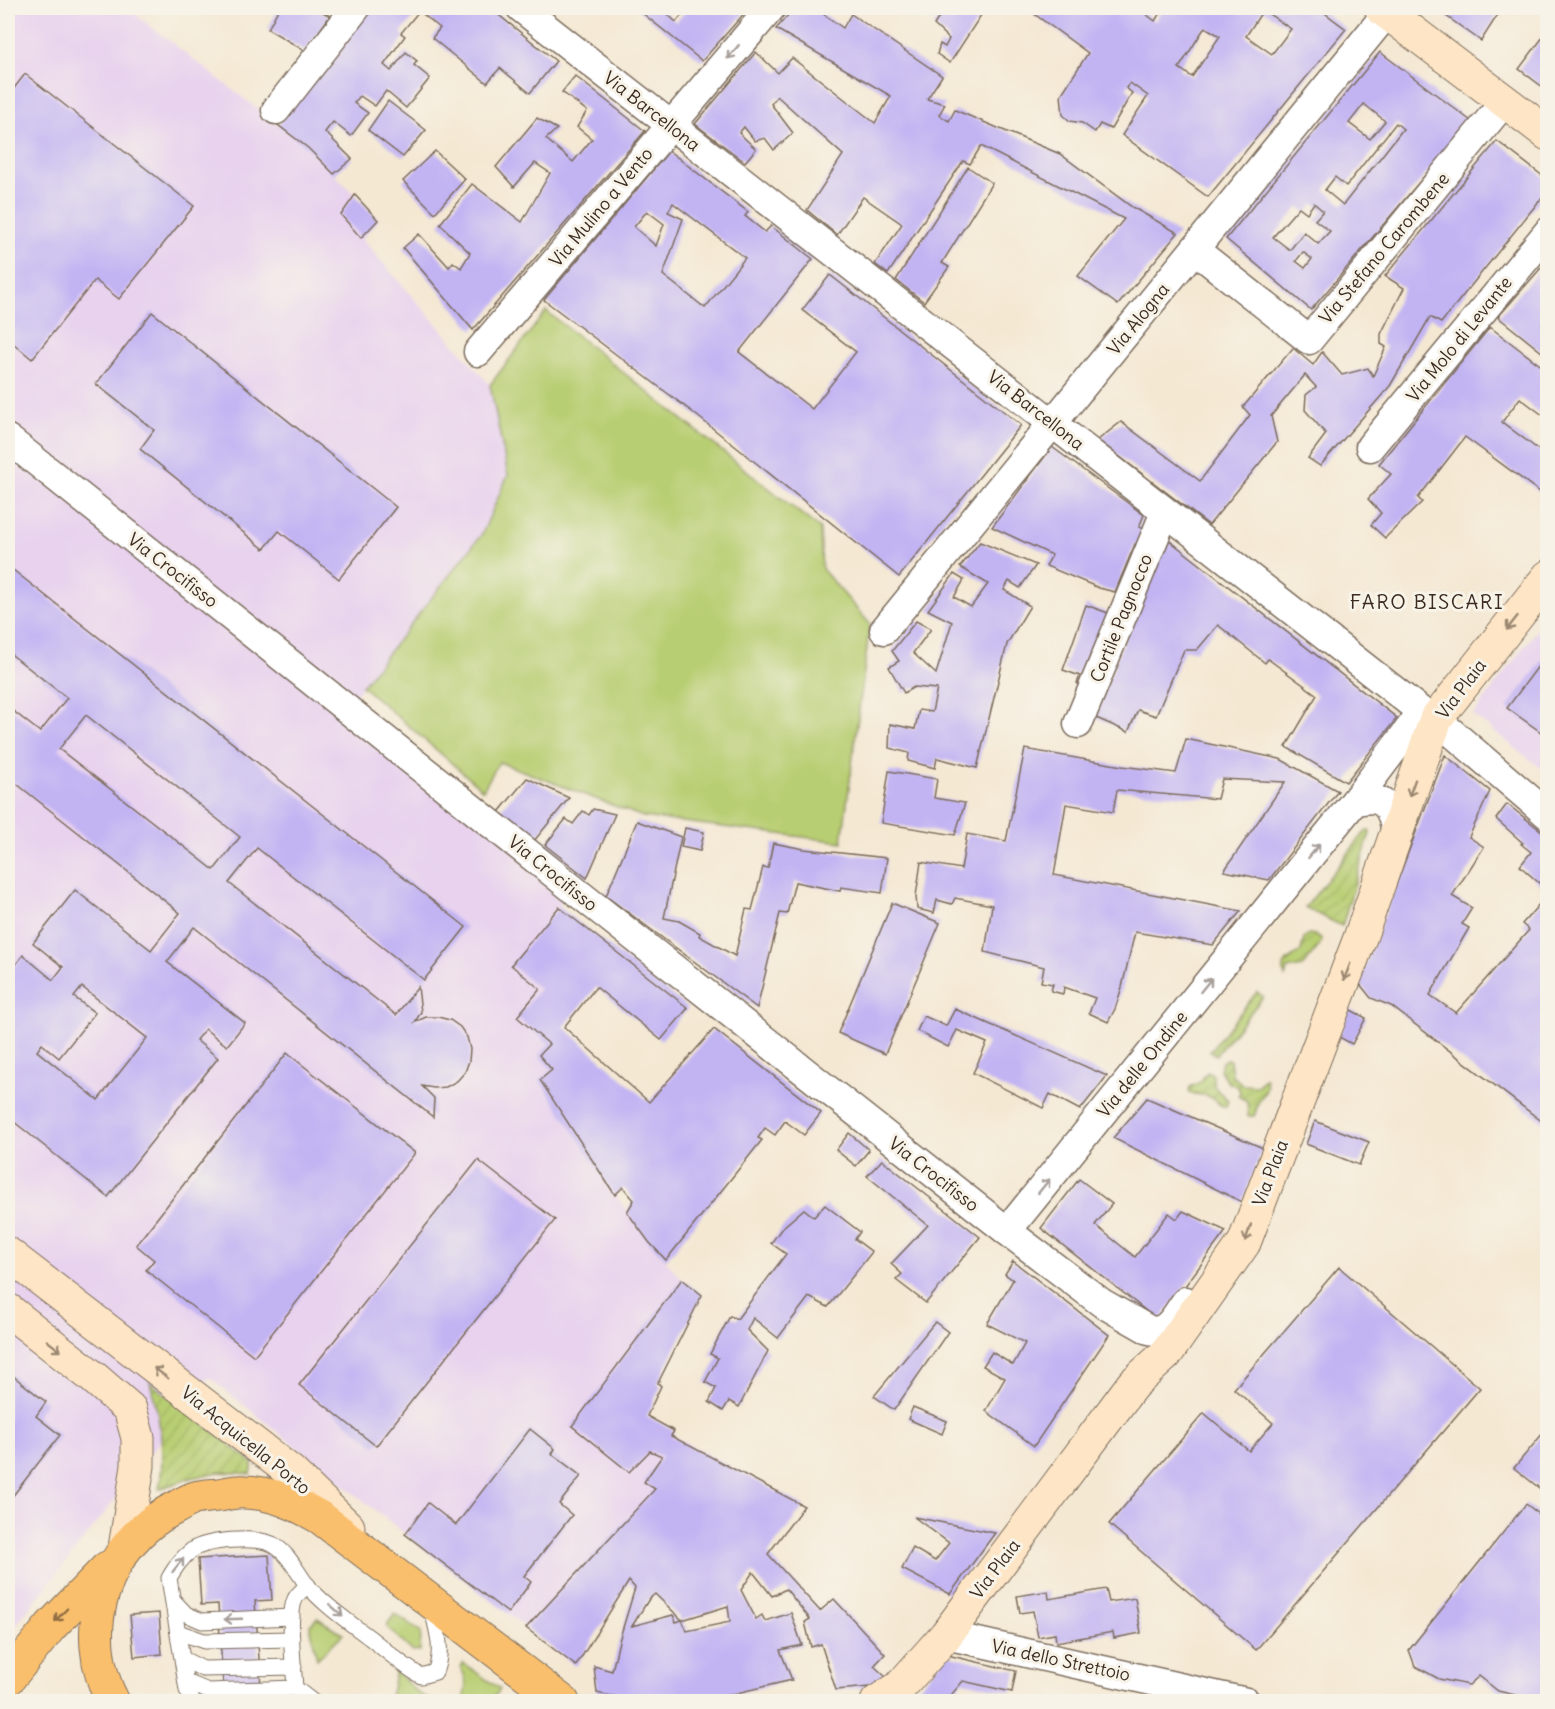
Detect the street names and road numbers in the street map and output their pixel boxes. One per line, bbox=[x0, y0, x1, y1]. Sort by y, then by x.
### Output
street label: Via Barcellona bbox=[599, 66, 705, 156]
street label: Via Mulino a Vento bbox=[544, 143, 658, 271]
street label: Via Stefano Carombene bbox=[1314, 168, 1454, 328]
street label: Via Molo di Levante bbox=[1401, 271, 1517, 407]
street label: Via Alogna bbox=[1102, 278, 1174, 360]
street label: Via Barcellona bbox=[983, 365, 1089, 455]
street label: Via Crocifisso bbox=[123, 528, 223, 612]
street label: Cortile Pagnocco bbox=[1085, 550, 1157, 686]
street label: Via Plaia bbox=[1431, 654, 1491, 724]
street label: Via Crocifisso bbox=[504, 830, 602, 916]
street label: Via delle Ondine bbox=[1092, 1006, 1192, 1122]
street label: Via Crocifisso bbox=[884, 1132, 984, 1216]
street label: Via Plaia bbox=[1247, 1137, 1293, 1209]
street label: Via Acquicella Porto bbox=[177, 1381, 315, 1499]
street label: Via Plaia bbox=[965, 1534, 1025, 1604]
street label: Via dello Strettoio bbox=[990, 1634, 1132, 1686]

